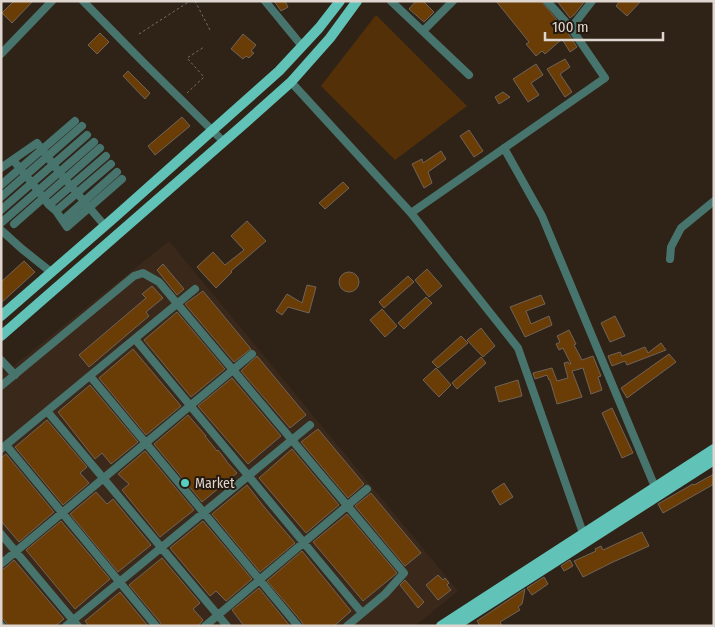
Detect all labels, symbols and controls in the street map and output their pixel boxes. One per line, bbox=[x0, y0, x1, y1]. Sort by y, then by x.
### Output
scale bar bbox=[545, 10, 662, 42]
text: 100 m bbox=[552, 18, 589, 36]
place label: Market bbox=[195, 475, 235, 492]
marker: Market bbox=[179, 477, 191, 489]

